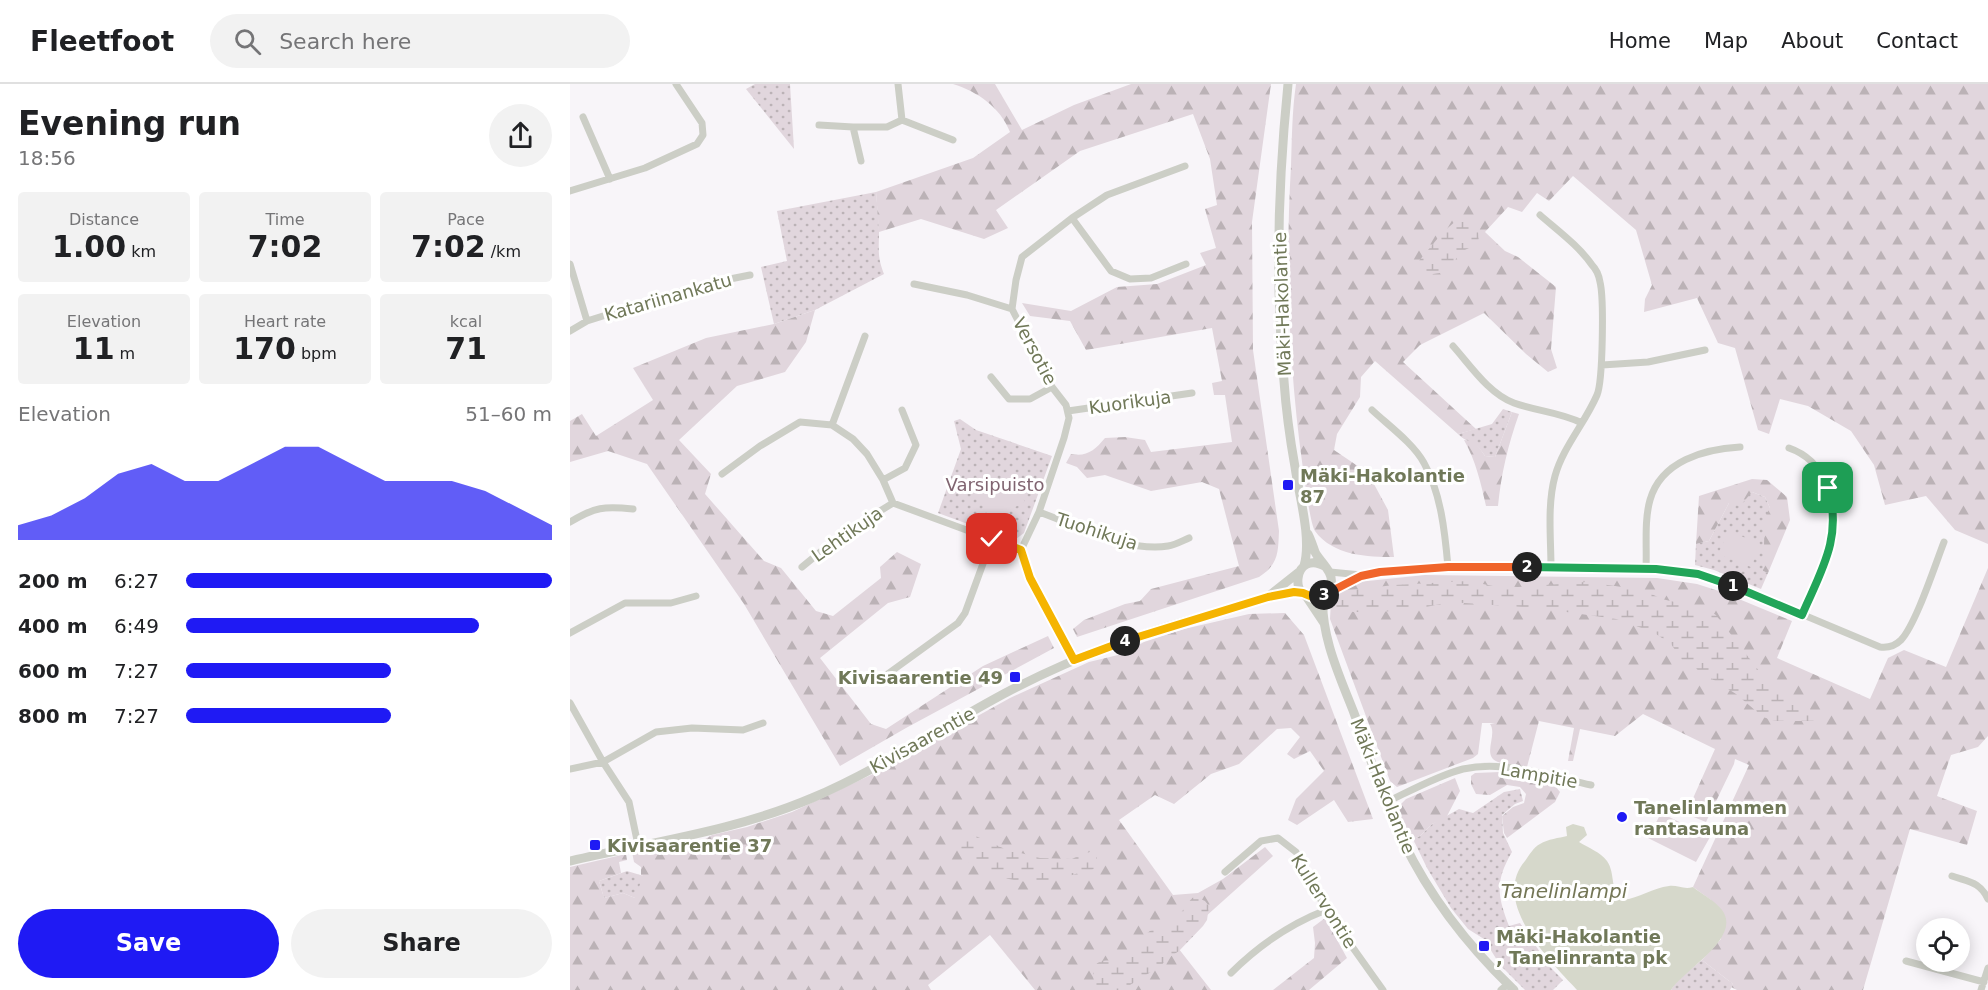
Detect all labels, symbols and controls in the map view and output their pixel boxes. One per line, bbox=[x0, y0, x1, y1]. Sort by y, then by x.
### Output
search box bbox=[210, 14, 630, 68]
text: Fleetfoot bbox=[30, 25, 174, 58]
icon: search bbox=[231, 25, 264, 58]
text: Search here bbox=[279, 29, 411, 54]
text: Home bbox=[1609, 29, 1671, 53]
text: Map bbox=[1704, 29, 1748, 53]
text: About bbox=[1781, 29, 1843, 53]
text: Contact bbox=[1876, 29, 1958, 53]
text: Evening run bbox=[18, 104, 241, 143]
button: share bbox=[489, 104, 552, 167]
text: 18:56 bbox=[18, 146, 76, 170]
text: Distance bbox=[69, 210, 139, 229]
text: Time bbox=[265, 210, 305, 229]
text: Pace bbox=[447, 210, 485, 229]
text: 1.00 bbox=[52, 229, 126, 264]
text: 7:02 bbox=[248, 229, 322, 264]
text: 7:02 bbox=[411, 229, 486, 264]
street label: Mäki-Hakolantie bbox=[1269, 231, 1295, 377]
text: km bbox=[126, 242, 156, 261]
text: /km bbox=[486, 242, 521, 261]
street label: Katariinankatu bbox=[602, 269, 734, 325]
text: Elevation bbox=[67, 312, 141, 331]
text: Heart rate bbox=[244, 312, 326, 331]
text: kcal bbox=[450, 312, 482, 331]
street label: Versotie bbox=[1009, 314, 1061, 388]
text: 11 bbox=[73, 331, 115, 366]
text: 170 bbox=[233, 331, 296, 366]
text: 71 bbox=[445, 331, 487, 366]
text: m bbox=[115, 344, 135, 363]
text: bpm bbox=[296, 344, 337, 363]
street label: Kuorikuja bbox=[1087, 386, 1173, 418]
text: Elevation bbox=[18, 402, 111, 426]
text: 51–60 m bbox=[465, 402, 552, 426]
pin bbox=[1802, 462, 1853, 513]
place label: Mäki-Hakolantie 87 bbox=[1300, 465, 1465, 507]
icon: arrive bbox=[1811, 471, 1844, 504]
park label: Varsipuisto bbox=[945, 474, 1045, 495]
marker: Mäki-Hakolantie 87 bbox=[1281, 478, 1295, 492]
street label: Lehtikuja bbox=[808, 502, 886, 566]
street label: Tuohikuja bbox=[1053, 508, 1140, 554]
pin bbox=[966, 513, 1017, 564]
icon: check bbox=[975, 522, 1008, 555]
pin: 2 bbox=[1512, 552, 1542, 582]
text: 2 bbox=[1521, 557, 1533, 576]
text: 200 m bbox=[18, 569, 88, 593]
text: 6:27 bbox=[114, 569, 159, 593]
pin: 1 bbox=[1718, 571, 1748, 601]
text: 1 bbox=[1727, 576, 1739, 595]
pin: 3 bbox=[1309, 580, 1339, 610]
text: 3 bbox=[1318, 585, 1330, 604]
text: 400 m bbox=[18, 614, 88, 638]
text: 6:49 bbox=[114, 614, 159, 638]
pin: 4 bbox=[1110, 626, 1140, 656]
text: 4 bbox=[1119, 631, 1131, 650]
text: 600 m bbox=[18, 659, 88, 683]
text: 7:27 bbox=[114, 659, 159, 683]
place label: Kivisaarentie 49 bbox=[838, 667, 1003, 688]
marker: Kivisaarentie 49 bbox=[1008, 670, 1022, 684]
street label: Kivisaarentie bbox=[866, 703, 978, 777]
text: 800 m bbox=[18, 704, 88, 728]
text: 7:27 bbox=[114, 704, 159, 728]
street label: Mäki-Hakolantie bbox=[1346, 715, 1420, 857]
street label: Lampitie bbox=[1499, 758, 1579, 792]
place label: Tanelinlammen rantasauna bbox=[1634, 797, 1787, 839]
marker: Tanelinlammen rantasauna bbox=[1615, 810, 1629, 824]
place label: Kivisaarentie 37 bbox=[607, 835, 772, 856]
marker: Kivisaarentie 37 bbox=[588, 838, 602, 852]
street label: Kullervontie bbox=[1287, 850, 1361, 952]
water label: Tanelinlampi bbox=[1501, 879, 1628, 903]
button: Save bbox=[18, 909, 279, 978]
button: Share bbox=[291, 909, 552, 978]
map controls bbox=[1916, 918, 1970, 972]
button: locate bbox=[1916, 918, 1970, 972]
place label: Mäki-Hakolantie , Tanelinranta pk bbox=[1496, 926, 1668, 968]
marker: Mäki-Hakolantie , Tanelinranta pk bbox=[1477, 939, 1491, 953]

